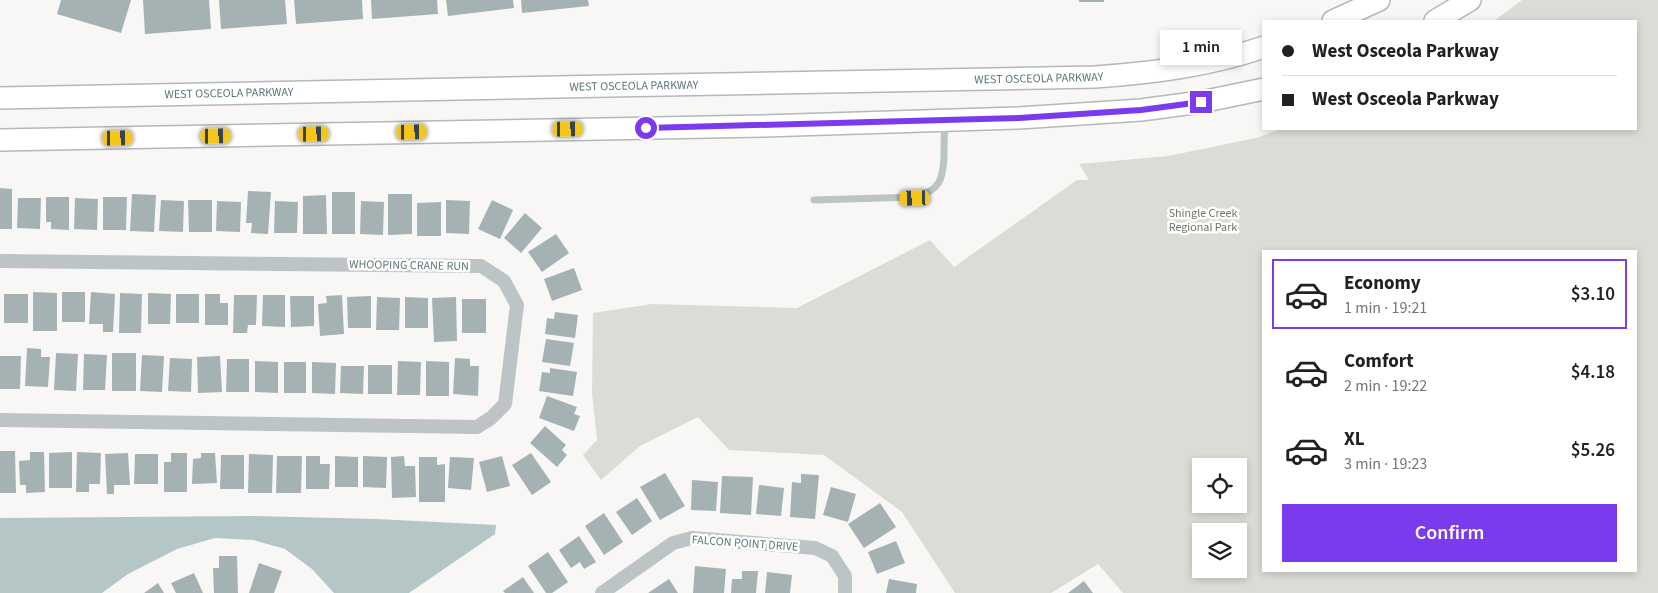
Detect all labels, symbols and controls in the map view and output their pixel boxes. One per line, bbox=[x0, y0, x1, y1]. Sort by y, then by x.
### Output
callout: 1 min bbox=[1160, 29, 1242, 64]
text: 1 min bbox=[1182, 36, 1220, 58]
text: West Osceola Parkway bbox=[1312, 38, 1499, 65]
street label: WEST OSCEOLA PARKWAY bbox=[974, 68, 1104, 89]
street label: WEST OSCEOLA PARKWAY bbox=[569, 77, 699, 96]
street label: WEST OSCEOLA PARKWAY bbox=[164, 84, 294, 103]
text: West Osceola Parkway bbox=[1312, 86, 1499, 113]
route end bbox=[1190, 91, 1212, 113]
route start bbox=[635, 117, 657, 139]
car bbox=[552, 121, 583, 137]
car bbox=[396, 124, 427, 140]
car bbox=[298, 126, 329, 142]
car bbox=[200, 128, 231, 144]
car bbox=[102, 130, 133, 146]
car bbox=[899, 190, 930, 206]
park label: Shingle Creek Regional Park bbox=[1169, 205, 1237, 236]
street label: WHOOPING CRANE RUN bbox=[349, 256, 469, 275]
text: Economy bbox=[1344, 270, 1421, 297]
icon: car bbox=[1284, 272, 1329, 317]
text: $3.10 bbox=[1571, 281, 1615, 308]
text: 1 min · 19:21 bbox=[1344, 297, 1427, 319]
text: Comfort bbox=[1344, 348, 1414, 375]
icon: car bbox=[1284, 350, 1329, 395]
text: $4.18 bbox=[1571, 359, 1615, 386]
text: 2 min · 19:22 bbox=[1344, 375, 1427, 397]
text: XL bbox=[1344, 426, 1365, 453]
icon: car bbox=[1284, 428, 1329, 473]
text: $5.26 bbox=[1571, 437, 1615, 464]
text: 3 min · 19:23 bbox=[1344, 453, 1427, 475]
map controls bbox=[1192, 458, 1247, 578]
button: locate bbox=[1192, 458, 1247, 513]
button: Confirm bbox=[1282, 504, 1617, 562]
button: layers bbox=[1192, 523, 1247, 578]
street label: FALCON POINT DRIVE bbox=[691, 531, 799, 556]

